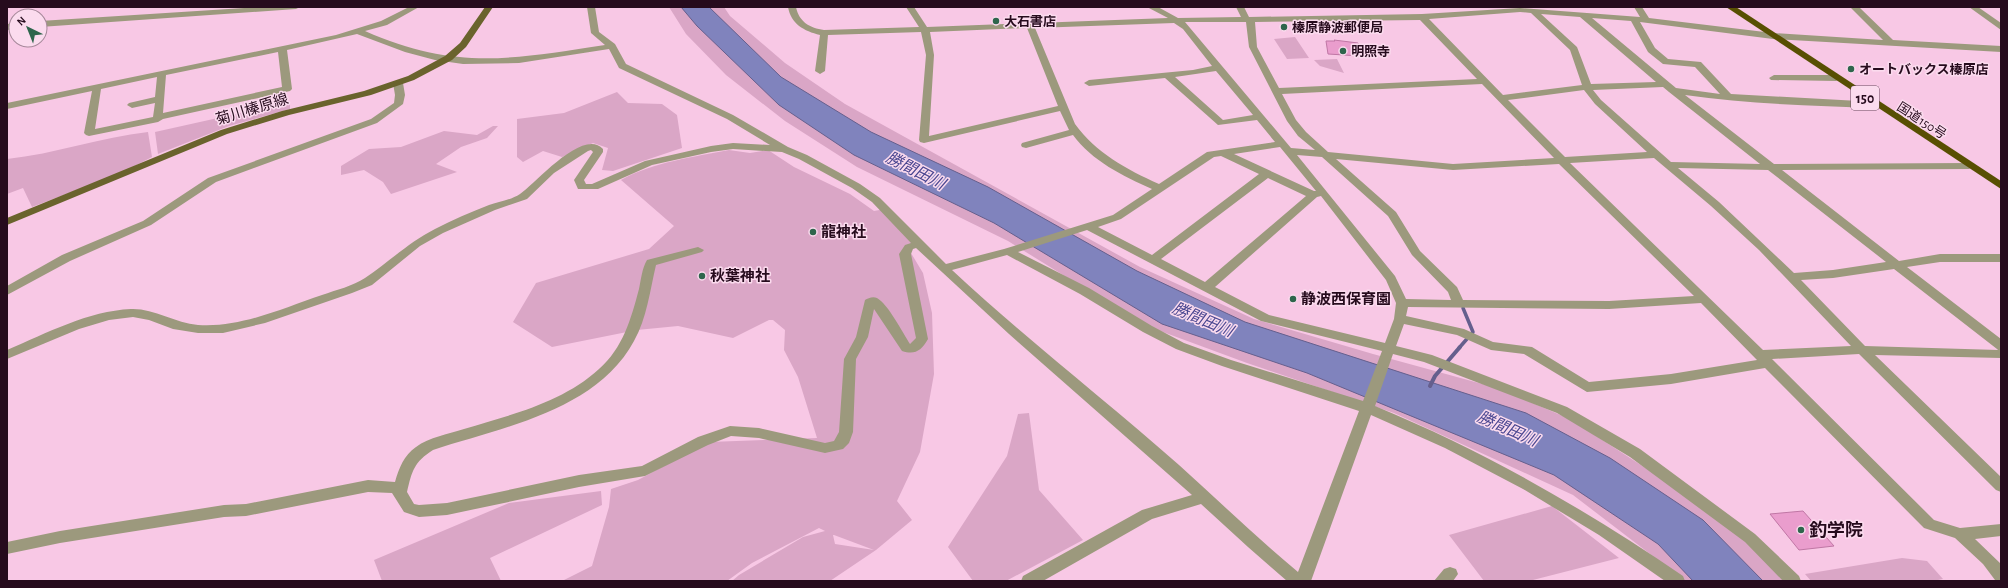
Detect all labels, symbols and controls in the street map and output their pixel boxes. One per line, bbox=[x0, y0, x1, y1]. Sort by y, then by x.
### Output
north arrow bbox=[8, 8, 48, 48]
text: N bbox=[15, 14, 28, 28]
place label: 大石書店 bbox=[1004, 15, 1056, 29]
marker: 大石書店 bbox=[991, 16, 1001, 26]
place label: 榛原静波郵便局 bbox=[1292, 20, 1383, 35]
marker: 榛原静波郵便局 bbox=[1279, 22, 1289, 32]
place label: 明照寺 bbox=[1351, 44, 1390, 59]
marker: 明照寺 bbox=[1338, 46, 1348, 56]
place label: オートバックス榛原店 bbox=[1859, 63, 1989, 77]
marker: オートバックス榛原店 bbox=[1846, 64, 1856, 74]
road number: 150 bbox=[1851, 86, 1879, 110]
street label: 菊川榛原線 bbox=[214, 90, 290, 128]
street label: 国道150号 bbox=[1894, 100, 1949, 142]
water label: 勝間田川 bbox=[883, 148, 950, 193]
place label: 龍神社 bbox=[821, 223, 866, 240]
marker: 龍神社 bbox=[808, 227, 818, 237]
place label: 秋葉神社 bbox=[710, 267, 770, 284]
marker: 秋葉神社 bbox=[697, 271, 707, 281]
place label: 静波西保育園 bbox=[1301, 291, 1391, 307]
marker: 静波西保育園 bbox=[1288, 294, 1298, 304]
water label: 勝間田川 bbox=[1170, 299, 1237, 341]
water label: 勝間田川 bbox=[1475, 408, 1542, 450]
place label: 釣学院 bbox=[1809, 520, 1863, 540]
marker: 釣学院 bbox=[1796, 525, 1806, 535]

